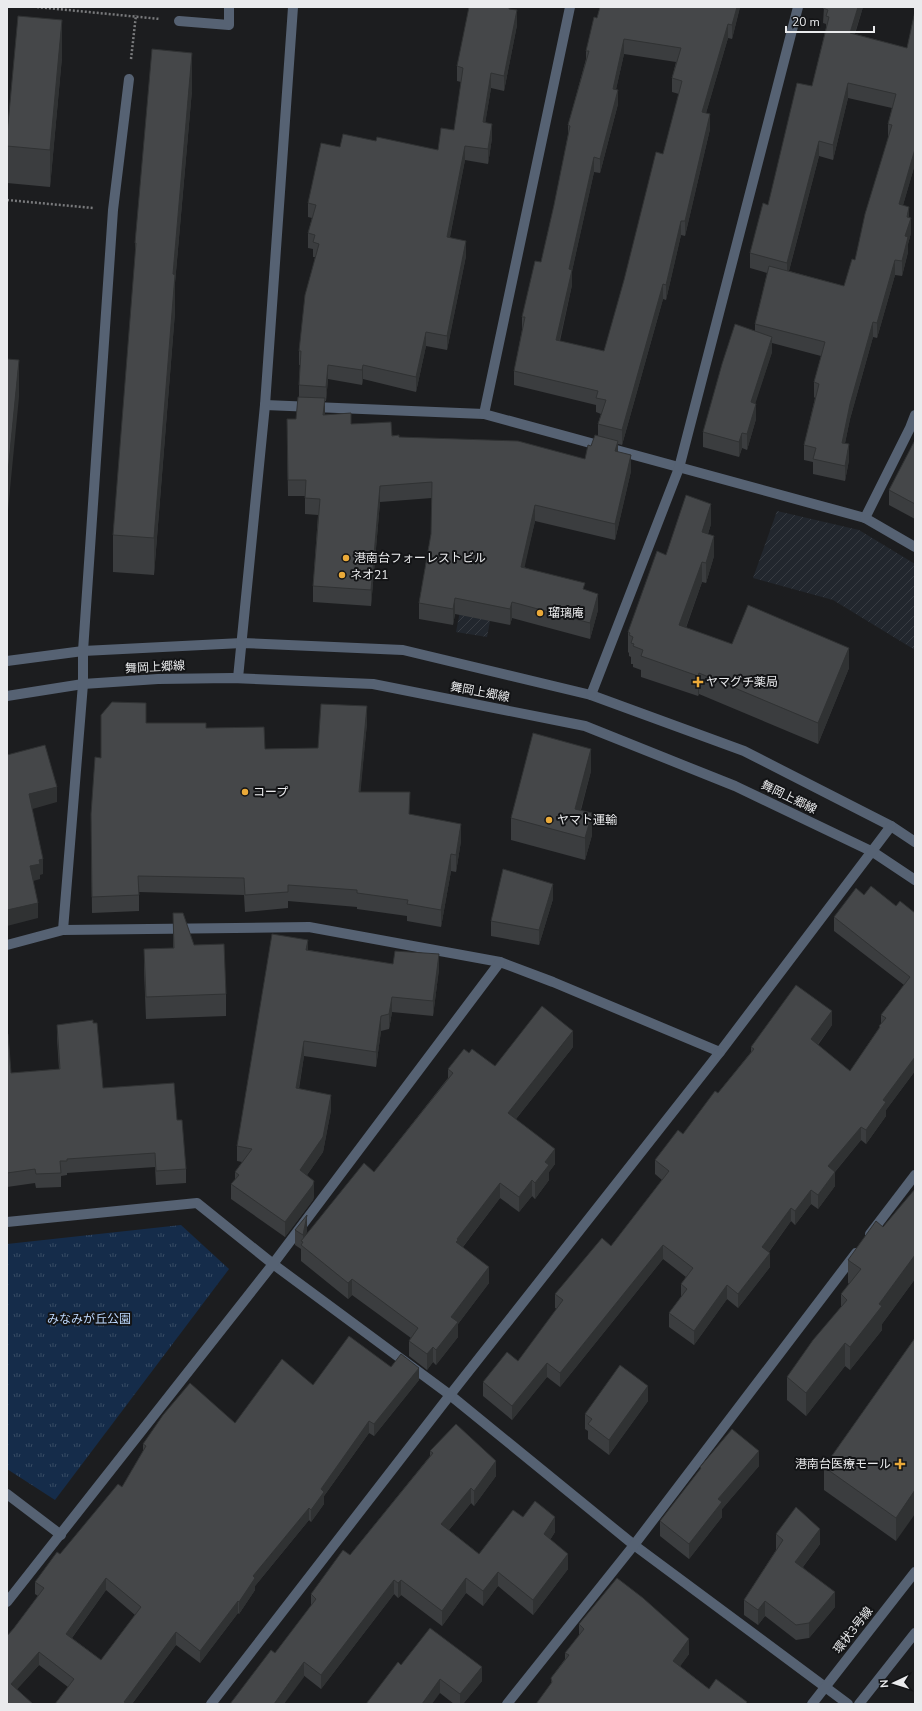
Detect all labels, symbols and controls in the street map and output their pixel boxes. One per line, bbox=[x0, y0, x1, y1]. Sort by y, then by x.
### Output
scale bar bbox=[786, 8, 874, 34]
text: 20 m bbox=[792, 14, 820, 30]
place label: 港南台フォーレストビル bbox=[354, 550, 486, 566]
marker: 港南台フォーレストビル bbox=[341, 553, 351, 563]
place label: ネオ21 bbox=[350, 567, 388, 583]
marker: ネオ21 bbox=[337, 570, 347, 580]
place label: 瑠璃庵 bbox=[548, 605, 584, 621]
marker: 瑠璃庵 bbox=[535, 608, 545, 618]
street label: 舞岡上郷線 bbox=[125, 657, 185, 677]
place label: ヤマグチ薬局 bbox=[706, 674, 778, 690]
marker: ヤマグチ薬局 bbox=[693, 677, 703, 687]
street label: 舞岡上郷線 bbox=[449, 678, 511, 706]
street label: 舞岡上郷線 bbox=[759, 777, 819, 817]
place label: コープ bbox=[253, 784, 288, 800]
marker: コープ bbox=[240, 787, 250, 797]
place label: ヤマト運輸 bbox=[557, 812, 617, 828]
marker: ヤマト運輸 bbox=[544, 815, 554, 825]
park label: みなみが丘公園 bbox=[47, 1311, 131, 1327]
place label: 港南台医療モール bbox=[795, 1456, 891, 1472]
marker: 港南台医療モール bbox=[894, 1458, 906, 1470]
street label: 環状3号線 bbox=[830, 1603, 876, 1657]
north arrow bbox=[874, 1663, 914, 1703]
text: N bbox=[877, 1679, 892, 1688]

